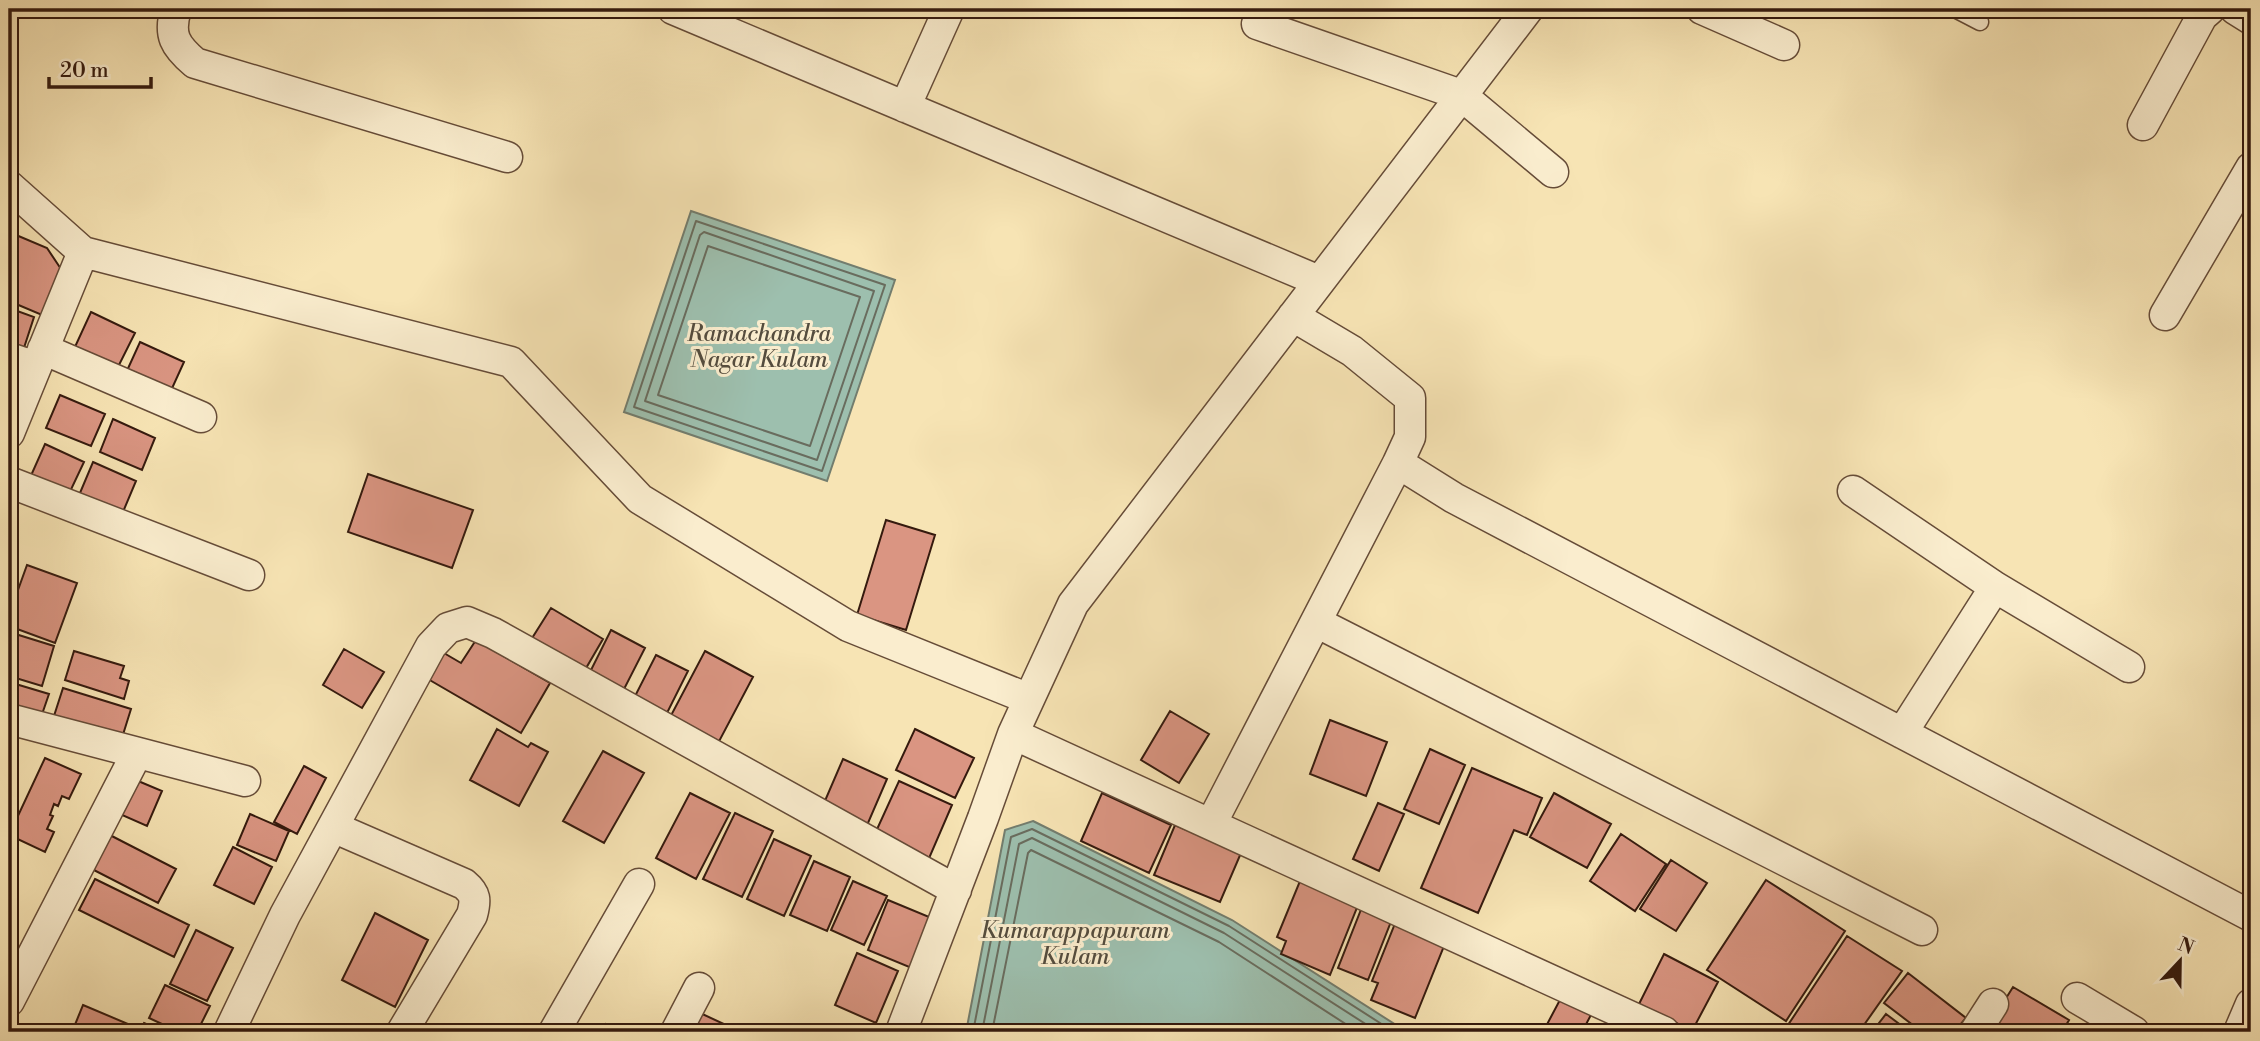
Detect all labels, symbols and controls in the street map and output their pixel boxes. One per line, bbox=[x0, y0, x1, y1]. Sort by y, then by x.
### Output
scale bar bbox=[49, 46, 150, 90]
text: 20 m bbox=[60, 58, 109, 84]
water label: Ramachandra Nagar Kulam bbox=[686, 320, 831, 374]
water label: Kumarappapuram Kulam bbox=[980, 917, 1170, 971]
north arrow bbox=[2144, 926, 2214, 996]
text: N bbox=[2175, 932, 2197, 960]

